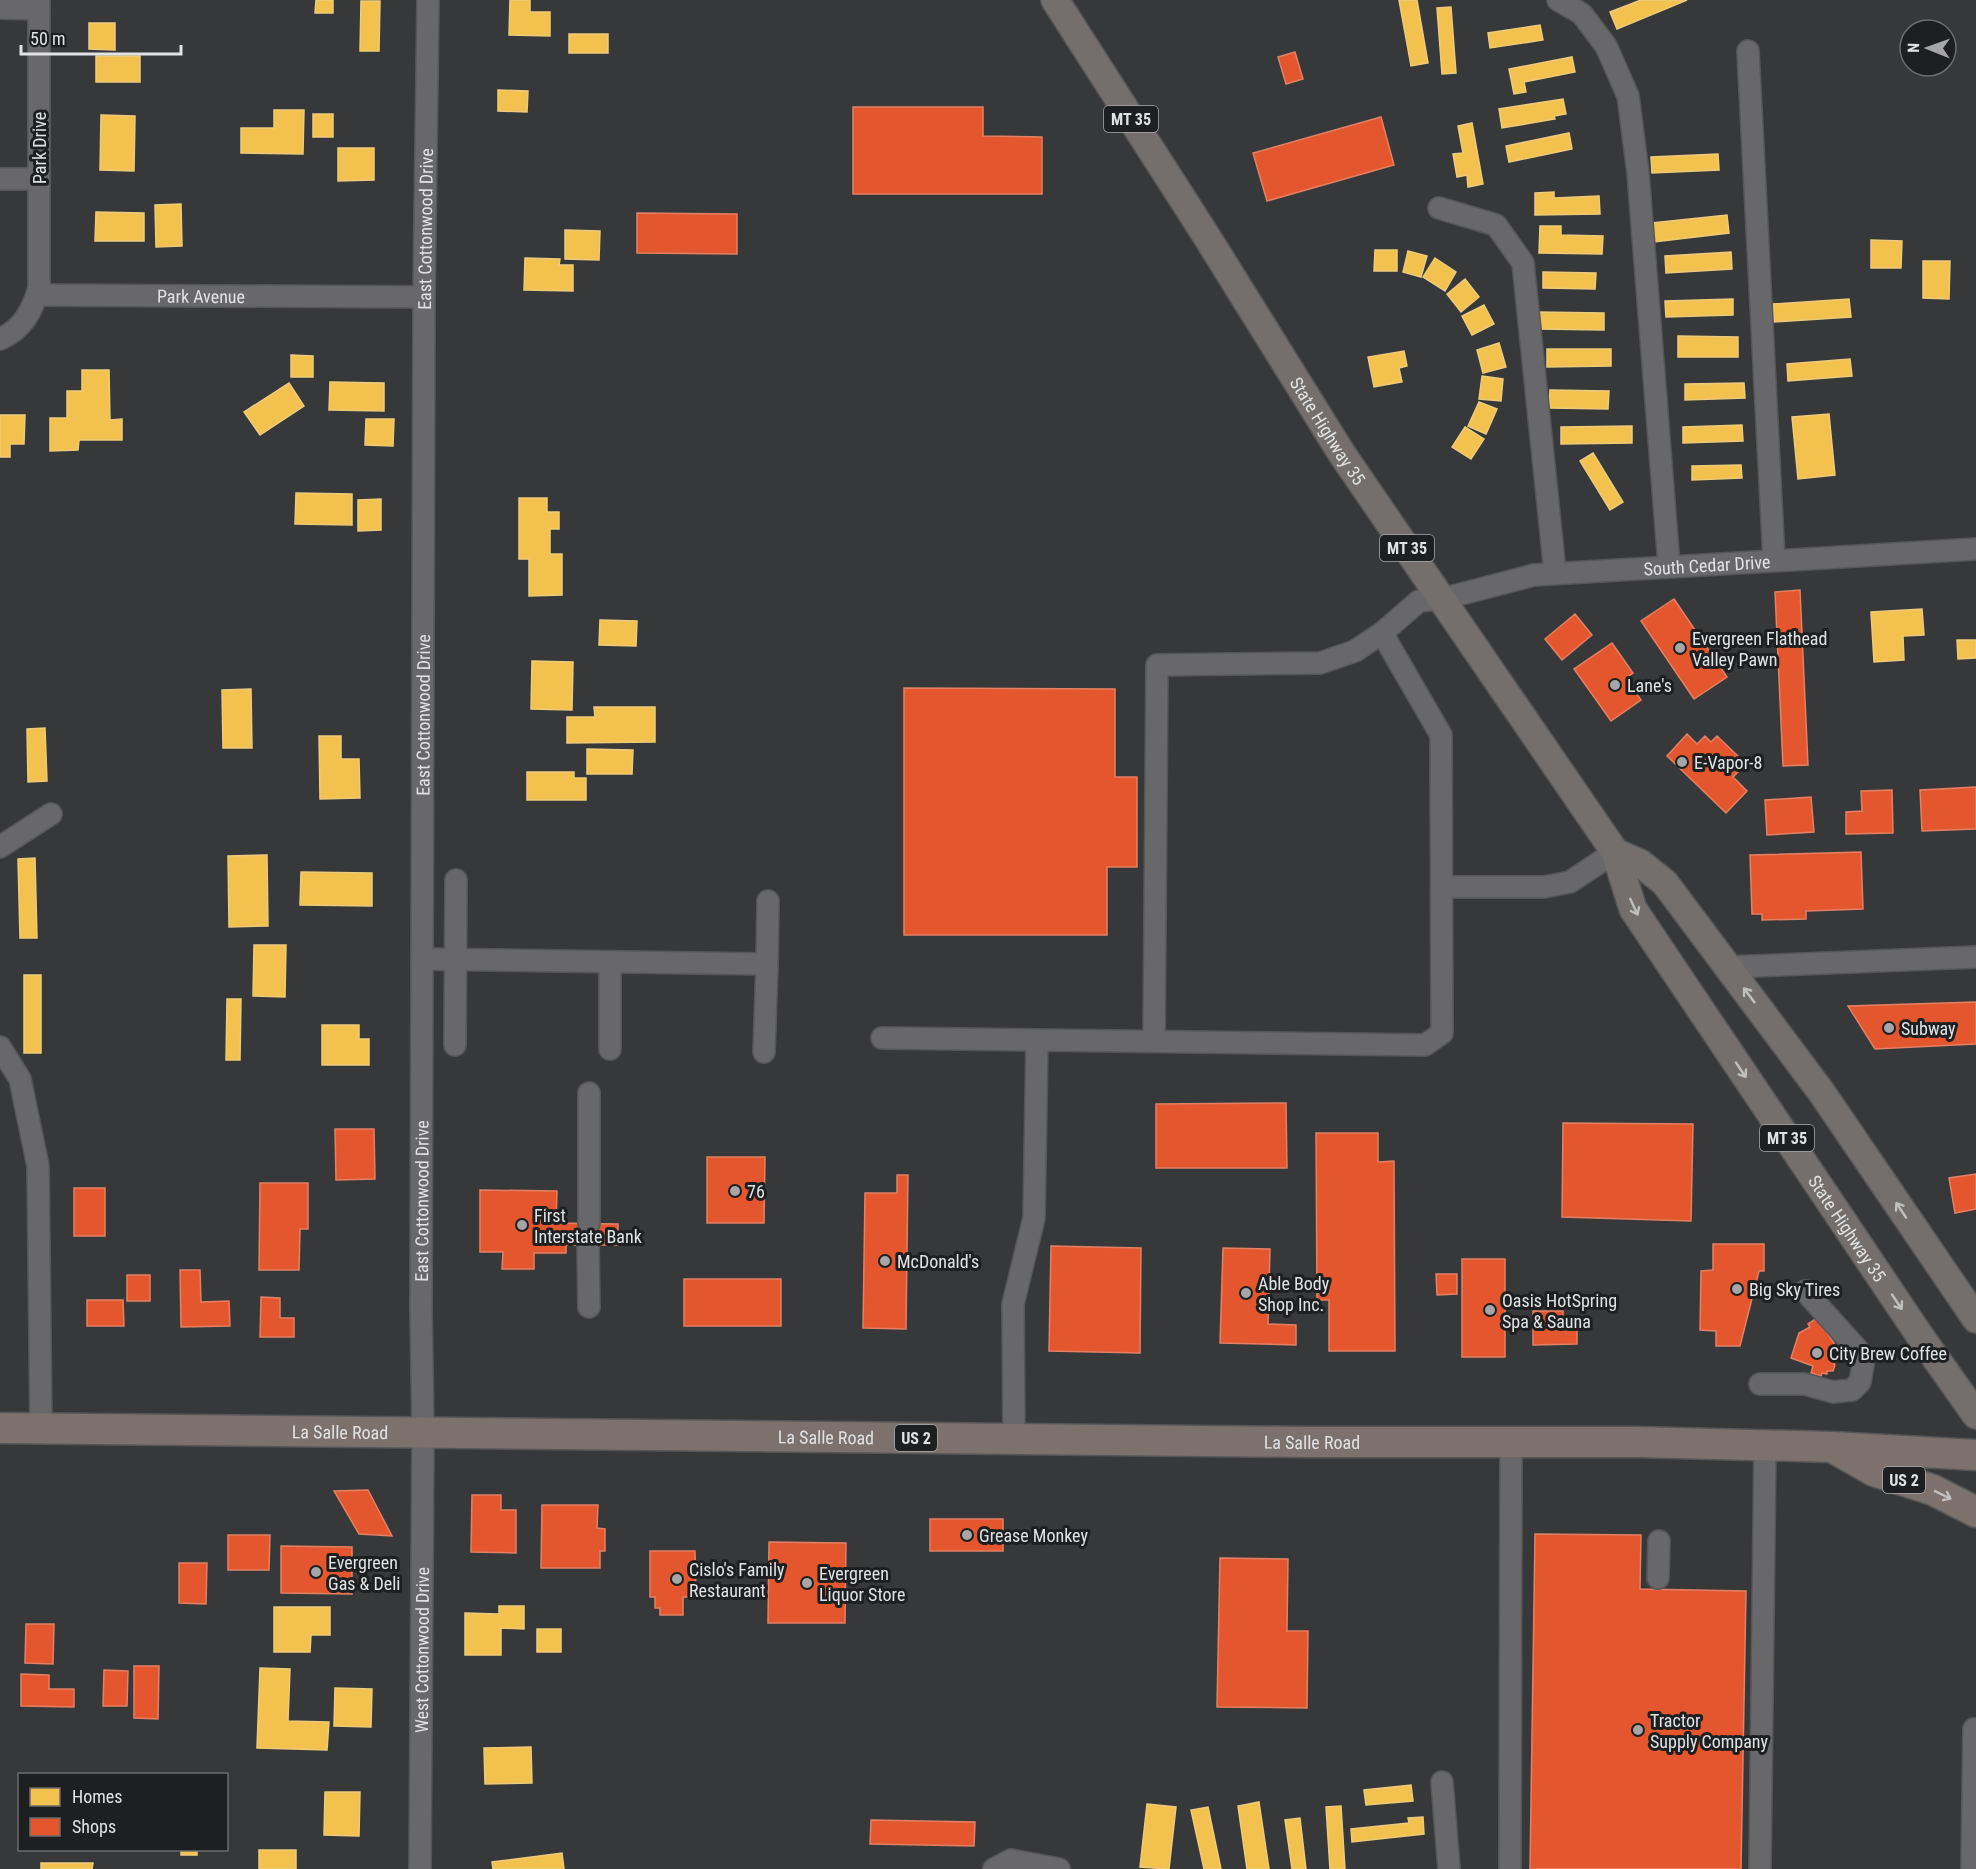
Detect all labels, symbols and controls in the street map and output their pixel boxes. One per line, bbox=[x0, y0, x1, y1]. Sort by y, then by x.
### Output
scale bar bbox=[21, 18, 182, 56]
north arrow bbox=[1898, 18, 1958, 78]
text: 50 m bbox=[30, 28, 65, 49]
text: N bbox=[1904, 43, 1923, 53]
road number: MT 35 bbox=[1104, 106, 1158, 132]
street label: Park Drive bbox=[29, 112, 50, 184]
street label: East Cottonwood Drive bbox=[413, 148, 437, 310]
street label: Park Avenue bbox=[157, 285, 245, 307]
street label: State Highway 35 bbox=[1286, 373, 1370, 489]
road number: MT 35 bbox=[1380, 535, 1434, 561]
street label: South Cedar Drive bbox=[1643, 551, 1771, 579]
place label: Evergreen Flathead Valley Pawn bbox=[1692, 628, 1827, 670]
street label: East Cottonwood Drive bbox=[412, 634, 433, 796]
marker: Evergreen Flathead Valley Pawn bbox=[1673, 641, 1687, 655]
place label: Lane's bbox=[1627, 675, 1672, 696]
marker: Lane's bbox=[1608, 678, 1622, 692]
place label: E-Vapor-8 bbox=[1694, 752, 1762, 773]
marker: E-Vapor-8 bbox=[1675, 755, 1689, 769]
one-way arrow bbox=[1629, 898, 1640, 916]
one-way arrow bbox=[1743, 988, 1755, 1004]
place label: Subway bbox=[1901, 1018, 1956, 1039]
marker: Subway bbox=[1882, 1021, 1896, 1035]
one-way arrow bbox=[1735, 1061, 1747, 1078]
street label: East Cottonwood Drive bbox=[411, 1120, 432, 1282]
road number: MT 35 bbox=[1760, 1125, 1814, 1151]
street label: State Highway 35 bbox=[1804, 1171, 1891, 1285]
place label: 76 bbox=[747, 1181, 765, 1202]
marker: 76 bbox=[728, 1184, 742, 1198]
one-way arrow bbox=[1895, 1202, 1907, 1218]
place label: First Interstate Bank bbox=[534, 1205, 642, 1247]
marker: First Interstate Bank bbox=[515, 1218, 529, 1232]
place label: McDonald's bbox=[897, 1251, 979, 1272]
marker: McDonald's bbox=[878, 1254, 892, 1268]
place label: Able Body Shop Inc. bbox=[1258, 1273, 1330, 1315]
place label: Big Sky Tires bbox=[1749, 1279, 1840, 1300]
marker: Big Sky Tires bbox=[1730, 1282, 1744, 1296]
marker: Able Body Shop Inc. bbox=[1239, 1286, 1253, 1300]
place label: Oasis HotSpring Spa & Sauna bbox=[1502, 1290, 1617, 1332]
one-way arrow bbox=[1891, 1293, 1903, 1309]
marker: Oasis HotSpring Spa & Sauna bbox=[1483, 1303, 1497, 1317]
place label: City Brew Coffee bbox=[1829, 1343, 1947, 1364]
marker: City Brew Coffee bbox=[1810, 1346, 1824, 1360]
street label: La Salle Road bbox=[292, 1421, 388, 1443]
road number: US 2 bbox=[895, 1425, 937, 1451]
street label: La Salle Road bbox=[778, 1426, 874, 1448]
street label: La Salle Road bbox=[1264, 1431, 1360, 1453]
road number: US 2 bbox=[1883, 1467, 1925, 1493]
one-way arrow bbox=[1934, 1490, 1952, 1502]
place label: Grease Monkey bbox=[979, 1525, 1088, 1546]
marker: Grease Monkey bbox=[960, 1528, 974, 1542]
place label: Evergreen Gas & Deli bbox=[328, 1552, 401, 1594]
place label: Cislo's Family Restaurant bbox=[689, 1559, 785, 1601]
place label: Evergreen Liquor Store bbox=[819, 1563, 905, 1605]
marker: Evergreen Gas & Deli bbox=[309, 1565, 323, 1579]
street label: West Cottonwood Drive bbox=[410, 1567, 433, 1733]
marker: Cislo's Family Restaurant bbox=[670, 1572, 684, 1586]
marker: Evergreen Liquor Store bbox=[800, 1576, 814, 1590]
place label: Tractor Supply Company bbox=[1650, 1710, 1769, 1752]
marker: Tractor Supply Company bbox=[1631, 1723, 1645, 1737]
legend bbox=[18, 1773, 228, 1851]
text: Homes bbox=[72, 1786, 122, 1807]
text: Shops bbox=[72, 1816, 116, 1837]

